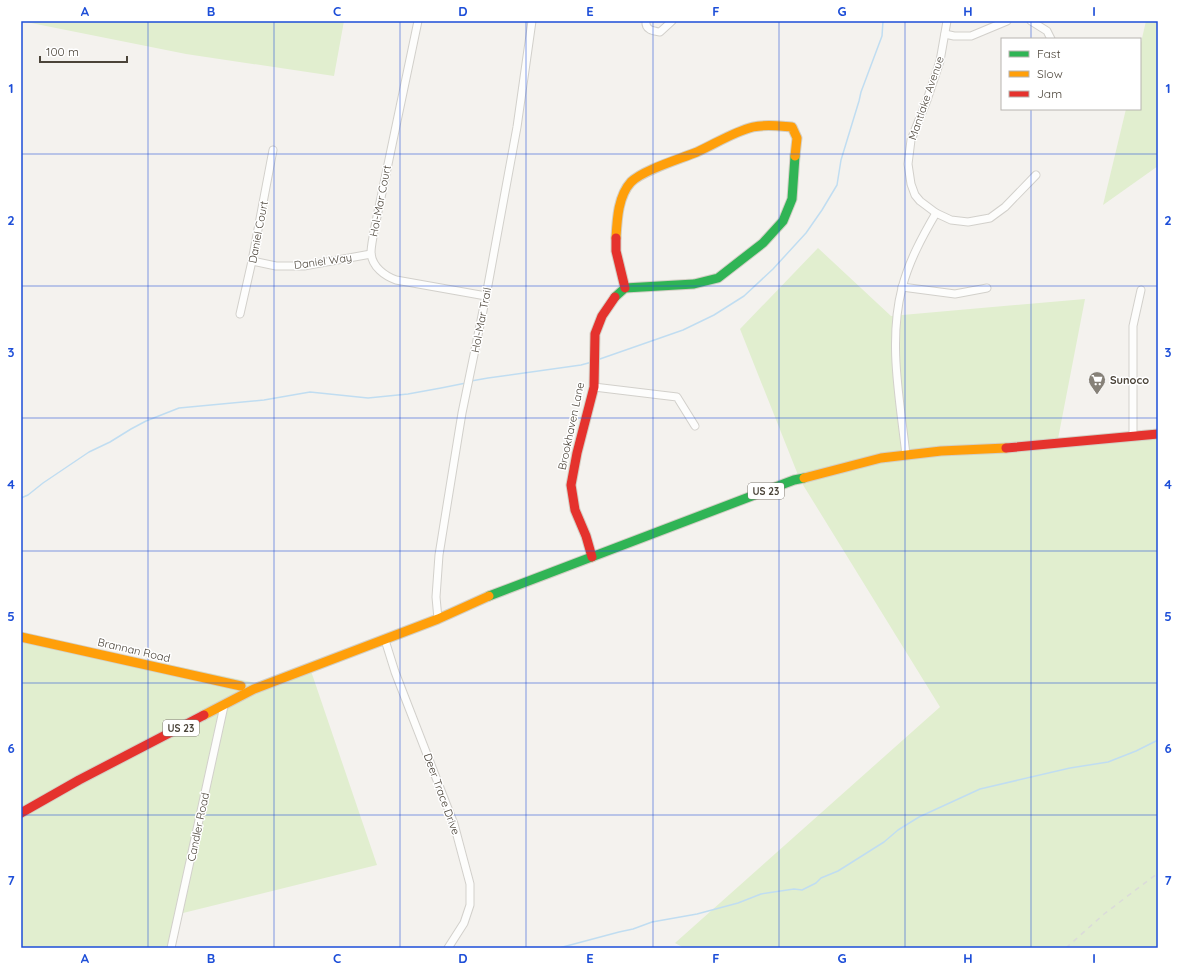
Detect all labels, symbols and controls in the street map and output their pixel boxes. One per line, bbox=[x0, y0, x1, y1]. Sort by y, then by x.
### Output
text: A bbox=[81, 3, 90, 19]
text: B bbox=[207, 3, 215, 19]
text: C bbox=[333, 3, 341, 19]
text: D bbox=[458, 3, 468, 19]
text: E bbox=[586, 3, 594, 19]
text: F bbox=[712, 3, 720, 19]
text: G bbox=[837, 3, 847, 19]
text: H bbox=[963, 3, 973, 19]
text: I bbox=[1092, 3, 1096, 19]
scale bar bbox=[40, 38, 127, 64]
legend bbox=[1001, 38, 1141, 110]
text: 100 m bbox=[46, 44, 79, 59]
text: Fast bbox=[1037, 46, 1061, 61]
street label: Mantlake Avenue bbox=[905, 54, 947, 142]
text: Slow bbox=[1037, 66, 1063, 81]
text: 1 bbox=[8, 80, 14, 96]
text: 1 bbox=[1165, 80, 1171, 96]
text: Jam bbox=[1037, 86, 1062, 101]
street label: Hol-Mar Court bbox=[366, 164, 394, 238]
street label: Daniel Court bbox=[245, 199, 271, 264]
text: 2 bbox=[7, 212, 15, 228]
text: 2 bbox=[1164, 212, 1172, 228]
street label: Daniel Way bbox=[293, 250, 353, 272]
street label: Hol-Mar Trail bbox=[468, 286, 494, 354]
text: 3 bbox=[8, 344, 15, 360]
text: 3 bbox=[1165, 344, 1172, 360]
supermarket icon: Sunoco bbox=[1087, 370, 1107, 395]
place label: Sunoco bbox=[1110, 373, 1149, 387]
street label: Brookhaven Lane bbox=[555, 381, 587, 471]
text: 4 bbox=[7, 476, 15, 492]
text: 4 bbox=[1164, 476, 1172, 492]
road number: US 23 bbox=[748, 483, 784, 499]
text: 5 bbox=[7, 608, 15, 624]
text: 5 bbox=[1164, 608, 1172, 624]
street label: Brannan Road bbox=[96, 635, 172, 665]
road number: US 23 bbox=[163, 720, 199, 736]
text: 6 bbox=[7, 740, 15, 756]
text: 6 bbox=[1164, 740, 1172, 756]
street label: Deer Trace Drive bbox=[421, 751, 463, 837]
street label: Candler Road bbox=[184, 791, 212, 863]
text: 7 bbox=[7, 872, 15, 888]
text: 7 bbox=[1164, 872, 1172, 888]
text: A bbox=[81, 950, 90, 966]
text: B bbox=[207, 950, 215, 966]
text: C bbox=[333, 950, 341, 966]
text: D bbox=[458, 950, 468, 966]
text: E bbox=[586, 950, 594, 966]
text: F bbox=[712, 950, 720, 966]
text: G bbox=[837, 950, 847, 966]
text: H bbox=[963, 950, 973, 966]
text: I bbox=[1092, 950, 1096, 966]

